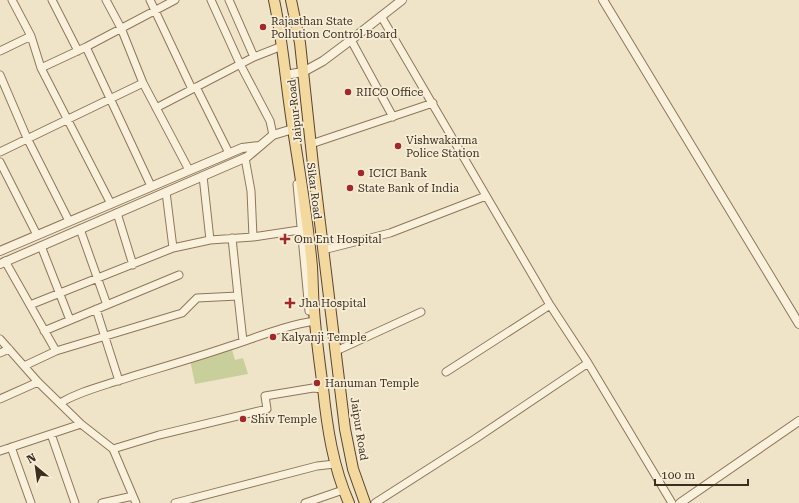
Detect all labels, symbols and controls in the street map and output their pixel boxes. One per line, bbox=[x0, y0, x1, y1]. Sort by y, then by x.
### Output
place label: Rajasthan State Pollution Control Board bbox=[271, 15, 397, 41]
marker: Rajasthan State Pollution Control Board bbox=[258, 22, 268, 32]
street label: Jaipur Road bbox=[285, 79, 305, 143]
place label: RIICO Office bbox=[356, 86, 423, 99]
marker: RIICO Office bbox=[343, 87, 353, 97]
place label: Vishwakarma Police Station bbox=[406, 134, 480, 160]
marker: Vishwakarma Police Station bbox=[393, 141, 403, 151]
street label: Sikar Road bbox=[304, 162, 324, 220]
place label: ICICI Bank bbox=[369, 167, 427, 180]
marker: ICICI Bank bbox=[356, 168, 366, 178]
place label: State Bank of India bbox=[358, 182, 459, 195]
marker: State Bank of India bbox=[345, 183, 355, 193]
marker: Om Ent Hospital bbox=[279, 233, 291, 245]
place label: Om Ent Hospital bbox=[294, 233, 382, 246]
marker: Jha Hospital bbox=[284, 297, 296, 309]
place label: Jha Hospital bbox=[299, 297, 367, 310]
place label: Kalyanji Temple bbox=[281, 331, 366, 344]
marker: Kalyanji Temple bbox=[268, 332, 278, 342]
place label: Hanuman Temple bbox=[325, 377, 419, 390]
marker: Hanuman Temple bbox=[312, 378, 322, 388]
street label: Jaipur Road bbox=[348, 396, 370, 462]
place label: Shiv Temple bbox=[251, 413, 317, 426]
marker: Shiv Temple bbox=[238, 414, 248, 424]
north arrow bbox=[16, 447, 56, 487]
text: N bbox=[25, 451, 39, 466]
scale bar bbox=[655, 461, 748, 487]
text: 100 m bbox=[661, 468, 695, 482]

